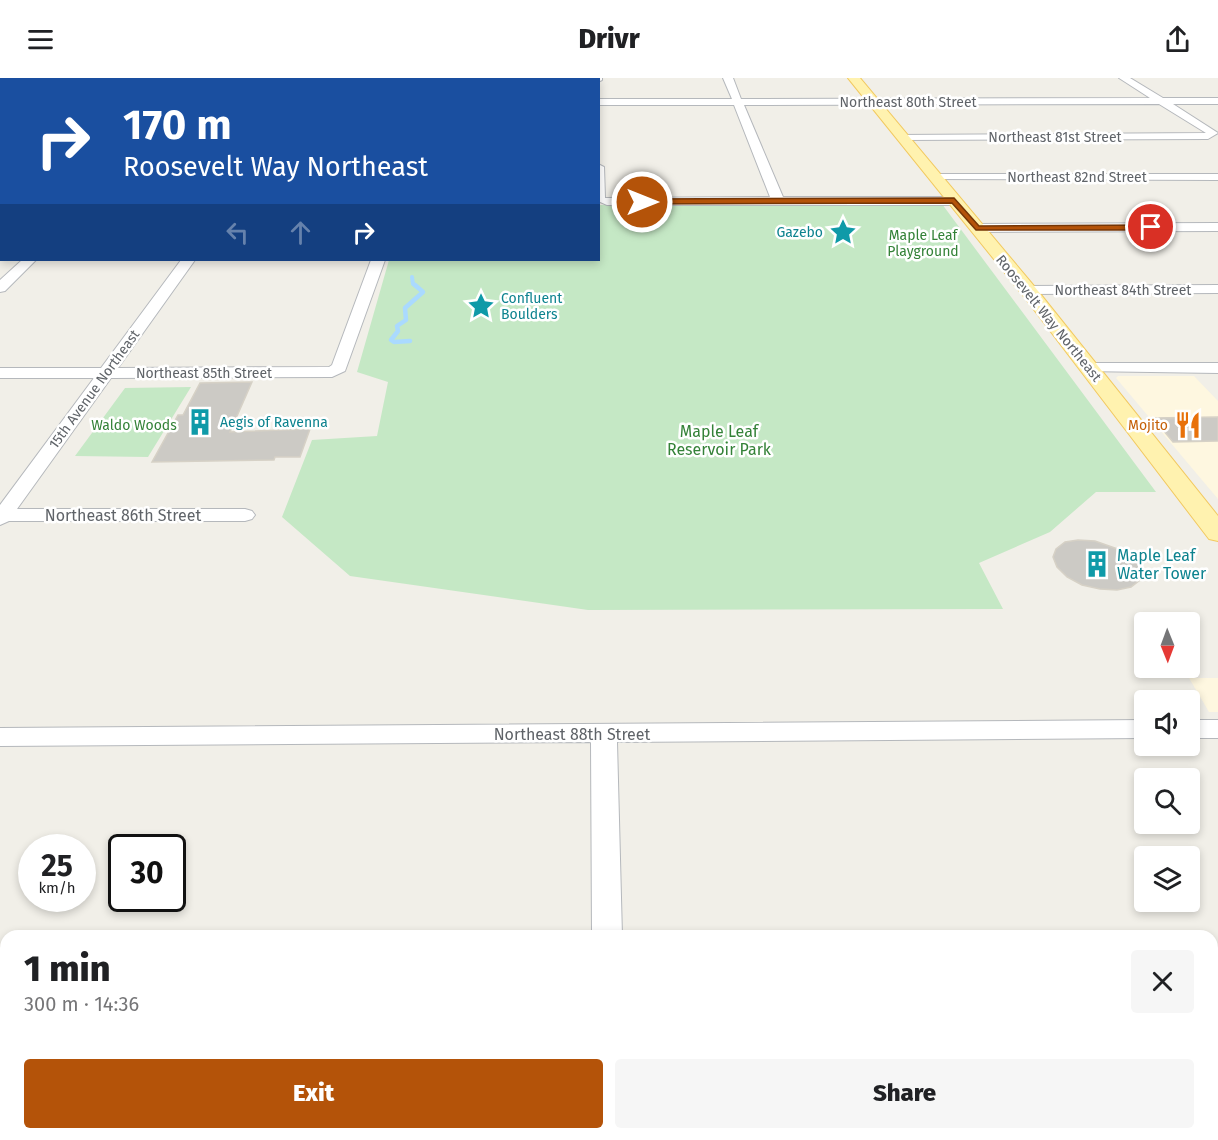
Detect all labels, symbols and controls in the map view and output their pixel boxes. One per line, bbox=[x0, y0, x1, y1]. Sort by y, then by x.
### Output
icon: menu bbox=[24, 23, 57, 56]
text: Drivr bbox=[578, 23, 640, 55]
icon: share bbox=[1161, 23, 1194, 56]
street label: Northeast 80th Street bbox=[839, 94, 978, 111]
text: 170 m bbox=[123, 100, 232, 150]
icon: right bbox=[24, 102, 102, 180]
street label: Northeast 81st Street bbox=[988, 129, 1123, 146]
text: Roosevelt Way Northeast bbox=[123, 151, 428, 183]
street label: Northeast 82nd Street bbox=[1007, 169, 1148, 186]
position arrow bbox=[610, 170, 674, 234]
pin bbox=[1125, 201, 1176, 252]
icon: arrive bbox=[1134, 210, 1167, 243]
icon: left bbox=[221, 216, 254, 249]
icon: ahead bbox=[284, 216, 317, 249]
icon: right bbox=[347, 216, 380, 249]
place icon: Gazebo bbox=[828, 217, 858, 247]
place label: Gazebo bbox=[776, 224, 823, 241]
park label: Maple Leaf Playground bbox=[887, 227, 959, 260]
street label: Roosevelt Way Northeast bbox=[992, 252, 1106, 386]
street label: Northeast 84th Street bbox=[1055, 282, 1192, 299]
place label: Confluent Boulders bbox=[501, 290, 563, 323]
place icon: Confluent Boulders bbox=[466, 291, 496, 321]
street label: 15th Avenue Northeast bbox=[45, 326, 144, 452]
street label: Northeast 85th Street bbox=[136, 365, 273, 382]
building icon: Aegis of Ravenna bbox=[185, 407, 215, 437]
restaurant icon: Mojito bbox=[1173, 410, 1203, 440]
place label: Aegis of Ravenna bbox=[220, 414, 328, 431]
park label: Waldo Woods bbox=[91, 417, 177, 434]
place label: Mojito bbox=[1128, 417, 1168, 434]
park label: Maple Leaf Reservoir Park bbox=[667, 422, 772, 459]
street label: Northeast 86th Street bbox=[45, 506, 201, 525]
place label: Maple Leaf Water Tower bbox=[1117, 546, 1207, 583]
building icon: Maple Leaf Water Tower bbox=[1082, 549, 1112, 579]
north arrow bbox=[1134, 612, 1200, 678]
map controls bbox=[1134, 612, 1200, 912]
button: sound bbox=[1134, 690, 1200, 756]
street label: Northeast 88th Street bbox=[494, 725, 651, 744]
button: search bbox=[1134, 768, 1200, 834]
speed limit sign: 30 bbox=[108, 834, 186, 912]
button: layers bbox=[1134, 846, 1200, 912]
text: 25 bbox=[41, 848, 73, 884]
text: km/h bbox=[38, 879, 76, 897]
text: 1 min bbox=[24, 947, 110, 991]
button: close bbox=[1131, 950, 1194, 1013]
text: 300 m · 14:36 bbox=[24, 992, 139, 1016]
button: Exit bbox=[24, 1059, 603, 1128]
button: Share bbox=[615, 1059, 1194, 1128]

